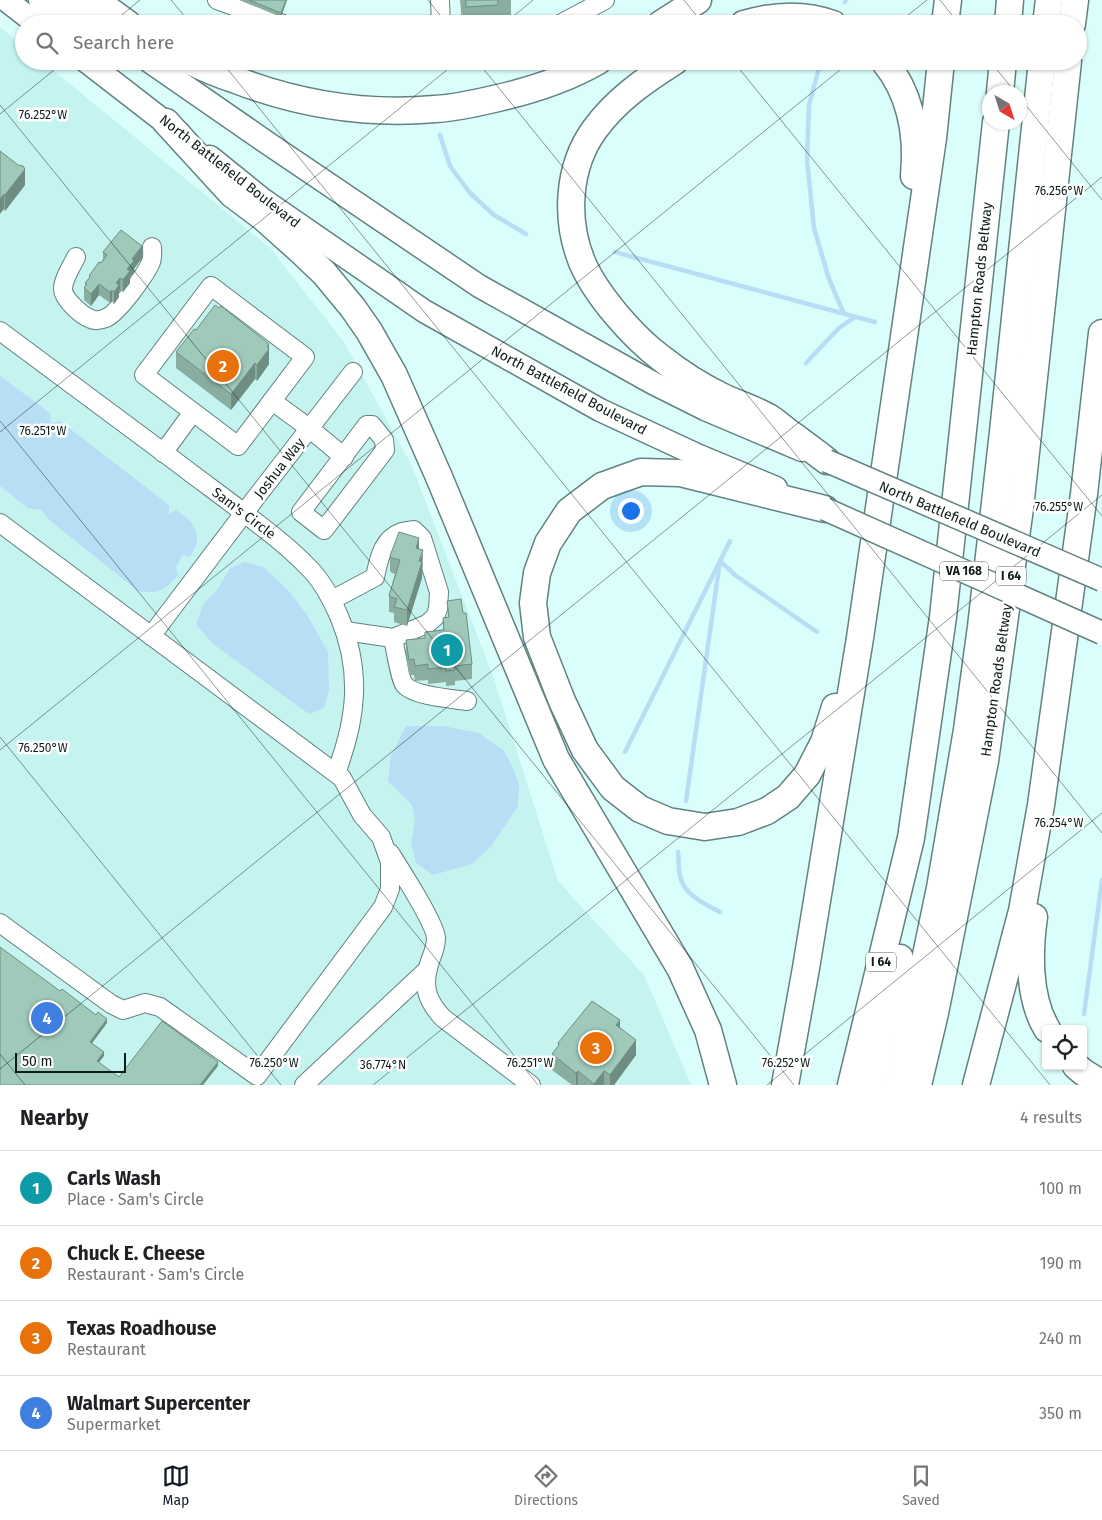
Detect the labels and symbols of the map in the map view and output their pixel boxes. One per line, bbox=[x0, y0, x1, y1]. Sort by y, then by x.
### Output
north arrow bbox=[982, 85, 1027, 130]
text: 76.252°W bbox=[19, 108, 67, 122]
street label: North Battlefield Boulevard bbox=[156, 111, 303, 232]
text: 76.256°W bbox=[1035, 184, 1083, 198]
street label: Hampton Roads Beltway bbox=[963, 201, 996, 357]
street label: North Battlefield Boulevard bbox=[488, 342, 649, 439]
pin: 2 bbox=[207, 347, 239, 385]
text: 76.251°W bbox=[19, 424, 67, 438]
street label: Joshua Way bbox=[250, 435, 308, 502]
street label: North Battlefield Boulevard bbox=[877, 478, 1043, 561]
street label: Sam's Circle bbox=[208, 484, 279, 543]
your location bbox=[618, 498, 644, 524]
text: 76.255°W bbox=[1035, 500, 1083, 514]
road number: VA 168 bbox=[940, 562, 988, 580]
road number: I 64 bbox=[996, 566, 1026, 586]
street label: Hampton Roads Beltway bbox=[977, 602, 1016, 758]
pin: 1 bbox=[431, 631, 463, 669]
text: 76.250°W bbox=[18, 741, 68, 755]
text: 76.254°W bbox=[1035, 816, 1084, 830]
road number: I 64 bbox=[866, 952, 896, 972]
pin: 4 bbox=[31, 999, 63, 1037]
pin: 3 bbox=[580, 1029, 612, 1067]
scale bar bbox=[15, 1050, 126, 1073]
text: 76.250°W bbox=[249, 1056, 299, 1070]
text: 76.251°W bbox=[506, 1056, 554, 1070]
text: 76.252°W bbox=[762, 1056, 810, 1070]
text: 36.774°N bbox=[360, 1058, 406, 1072]

